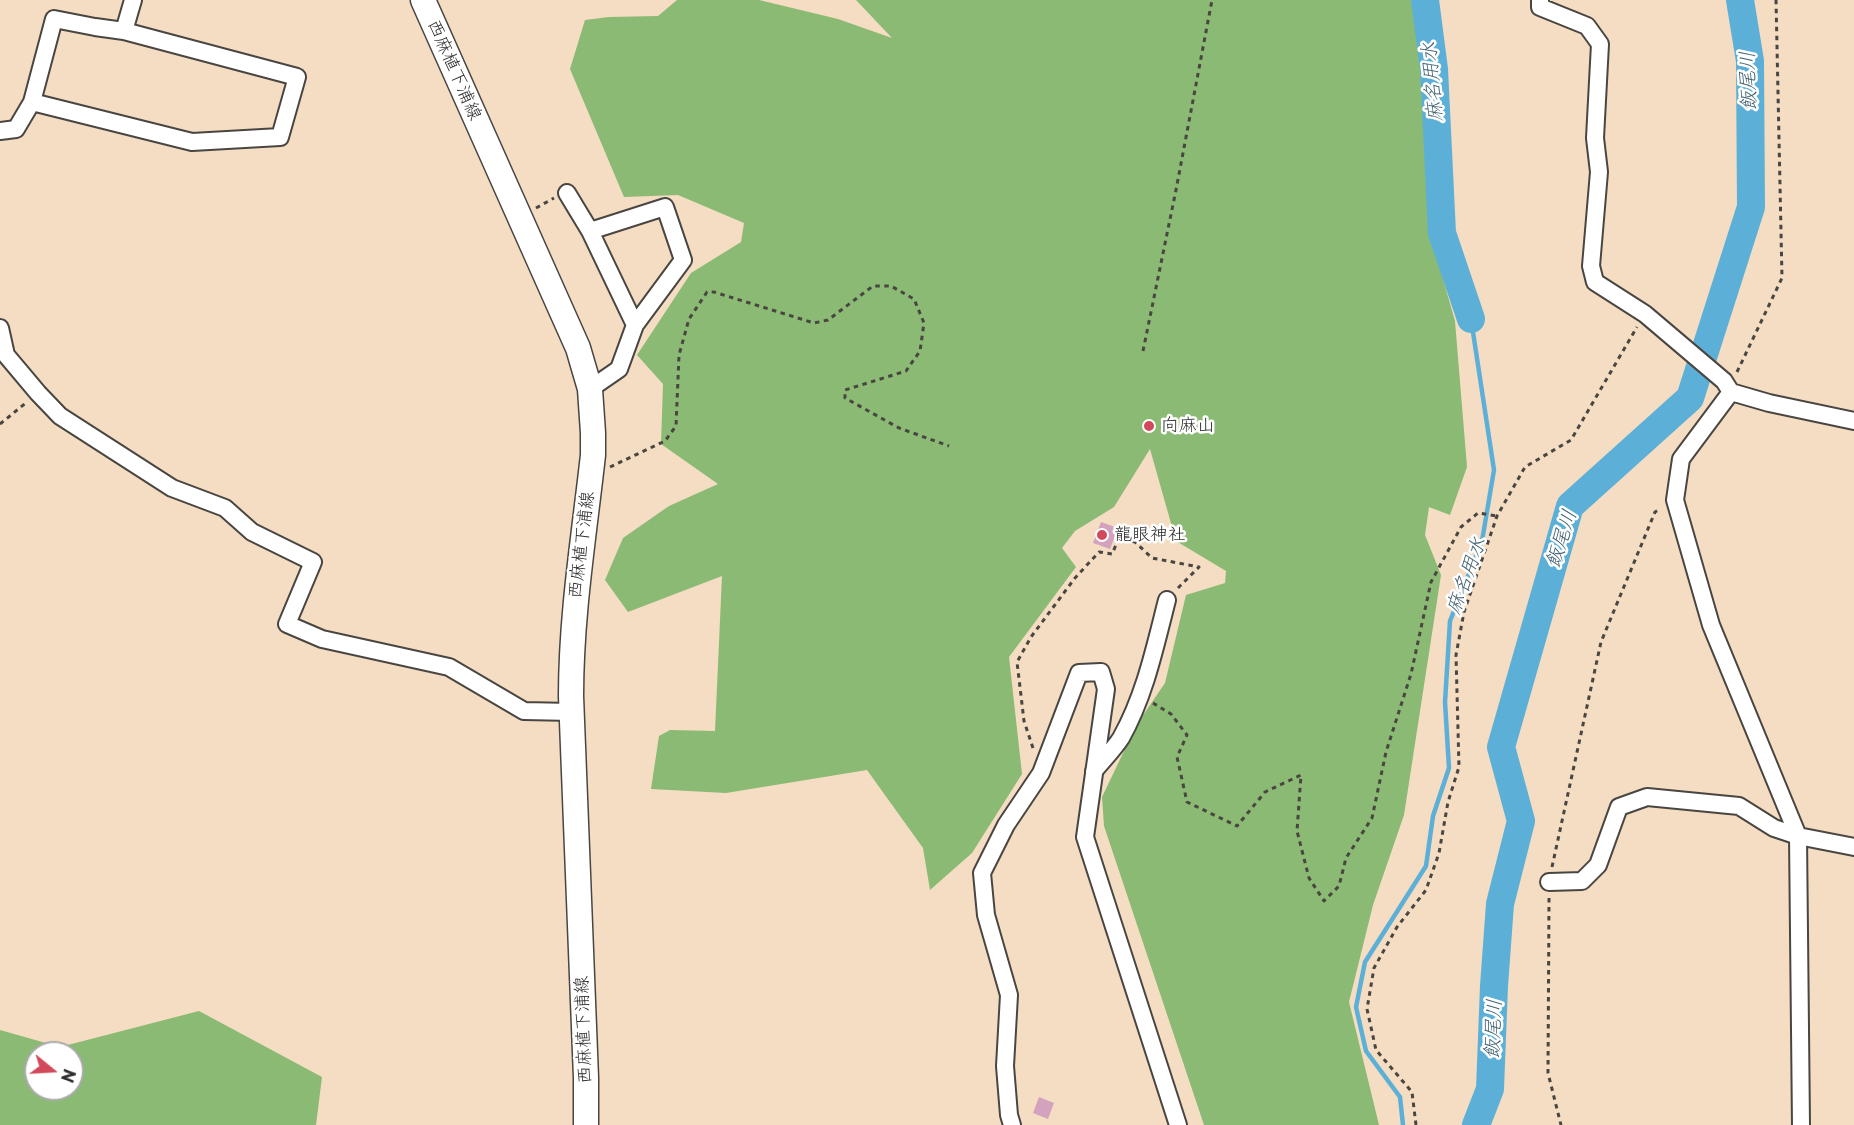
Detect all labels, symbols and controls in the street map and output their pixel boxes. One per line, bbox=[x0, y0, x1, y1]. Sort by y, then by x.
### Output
street label: 西麻植下浦線 bbox=[422, 16, 486, 124]
water label: 麻名用水 bbox=[1418, 41, 1448, 123]
water label: 飯尾川 bbox=[1736, 51, 1762, 111]
place label: 向麻山 bbox=[1161, 415, 1215, 437]
marker: 向麻山 bbox=[1142, 419, 1156, 433]
street label: 西麻植下浦線 bbox=[565, 490, 599, 600]
water label: 飯尾川 bbox=[1541, 507, 1583, 571]
place label: 龍眼神社 bbox=[1114, 524, 1186, 546]
marker: 龍眼神社 bbox=[1095, 528, 1109, 542]
water label: 麻名用水 bbox=[1442, 534, 1492, 618]
street label: 西麻植下浦線 bbox=[571, 976, 597, 1084]
water label: 飯尾川 bbox=[1480, 998, 1508, 1060]
north arrow bbox=[24, 1041, 84, 1101]
text: N bbox=[56, 1066, 83, 1086]

